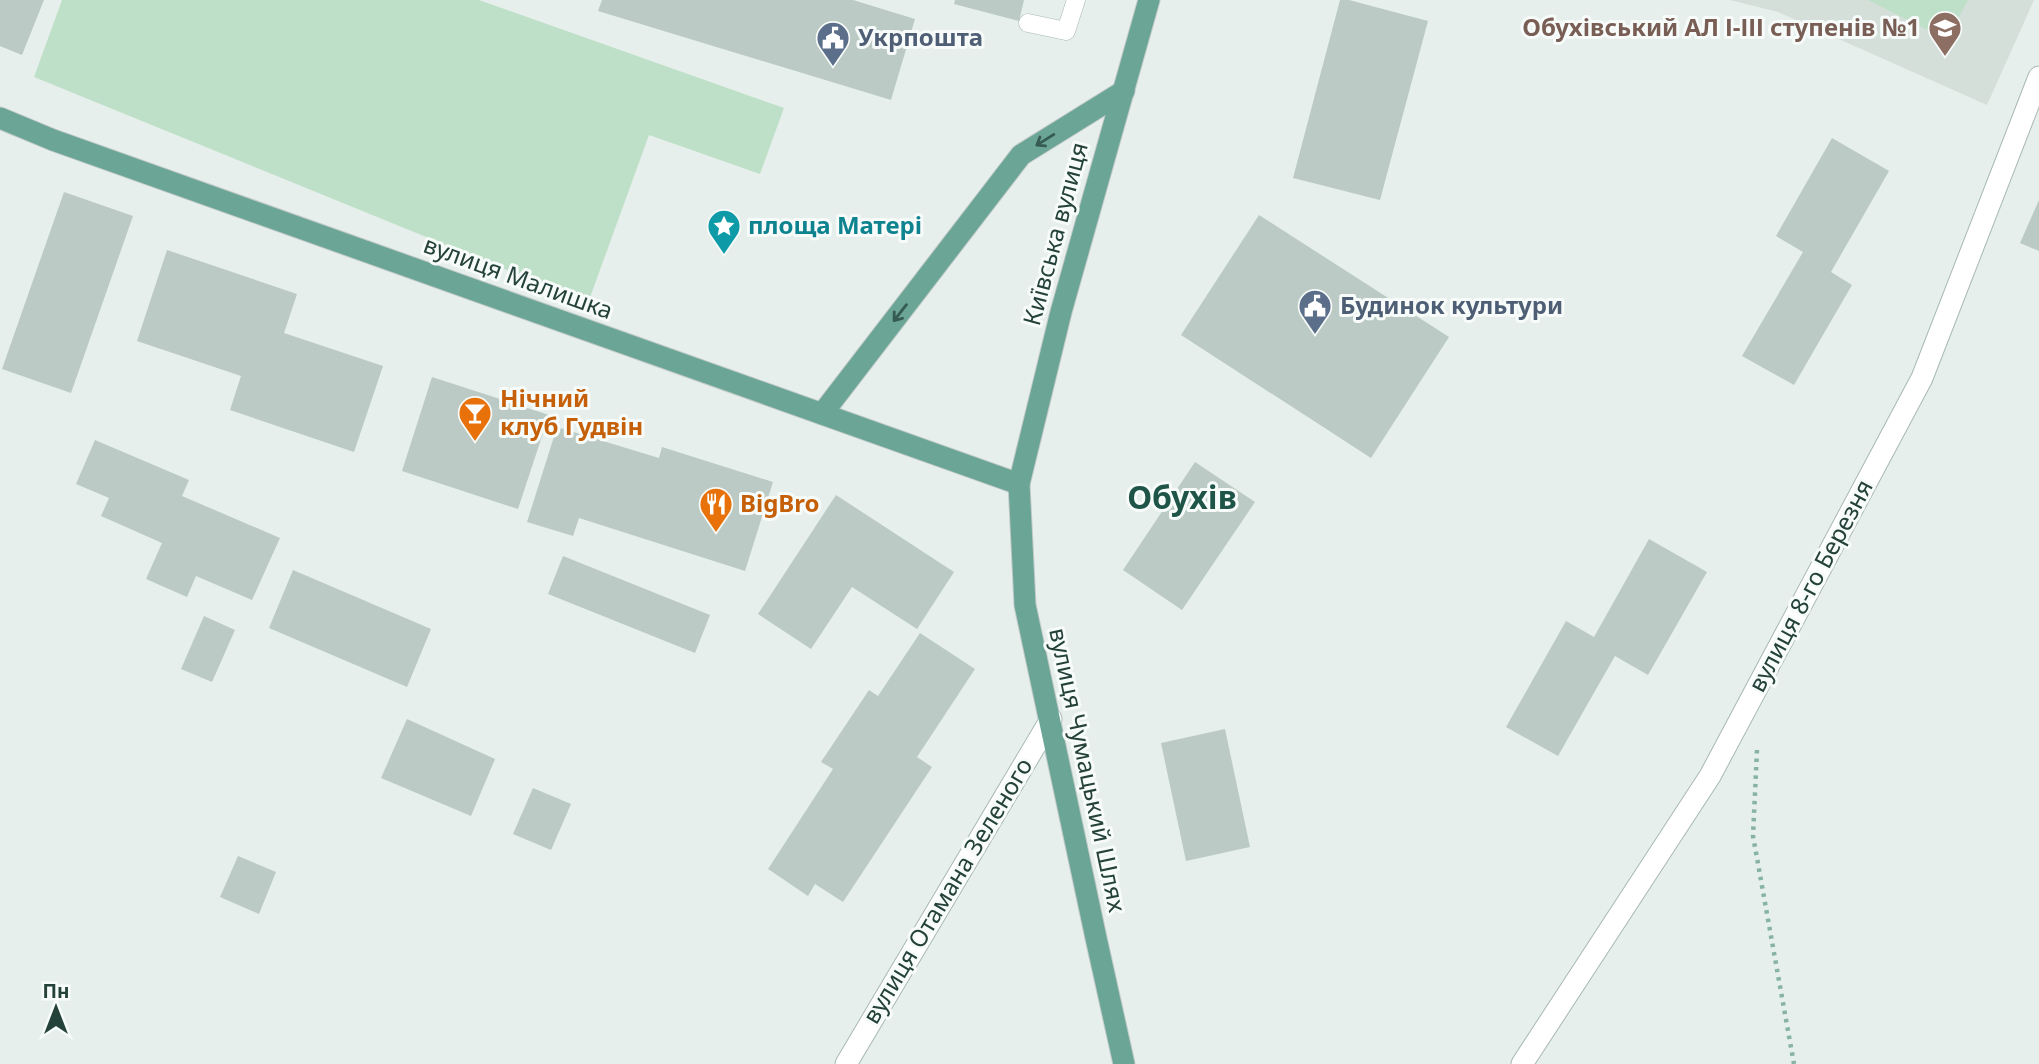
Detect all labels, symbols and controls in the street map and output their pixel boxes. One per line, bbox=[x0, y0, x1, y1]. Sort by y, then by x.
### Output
school or university icon: Обухівський АЛ І-ІІІ ступенів №1 bbox=[1926, 9, 1964, 58]
place label: Обухівський АЛ І-ІІІ ступенів №1 bbox=[1522, 10, 1920, 43]
public building icon: Укрпошта bbox=[814, 19, 852, 68]
place label: Укрпошта bbox=[858, 20, 983, 53]
one-way arrow bbox=[1036, 133, 1056, 147]
street label: Київська вулиця bbox=[1014, 138, 1095, 329]
place icon: площа Матері bbox=[705, 207, 743, 256]
place label: площа Матері bbox=[748, 208, 922, 241]
street label: вулиця Малишка bbox=[419, 227, 618, 326]
public building icon: Будинок культури bbox=[1296, 287, 1334, 336]
place label: Будинок культури bbox=[1340, 288, 1563, 321]
one-way arrow bbox=[892, 303, 907, 322]
place label: Нічний клуб Гудвін bbox=[500, 381, 643, 442]
bar icon: Нічний клуб Гудвін bbox=[456, 394, 494, 443]
street label: вулиця 8-го Березня bbox=[1740, 473, 1880, 697]
district label: Обухів bbox=[1127, 475, 1237, 518]
restaurant icon: BigBro bbox=[697, 485, 735, 534]
place label: BigBro bbox=[740, 486, 820, 519]
street label: вулиця Чумацький Шлях bbox=[1042, 625, 1135, 916]
street label: вулиця Отамана Зеленого bbox=[854, 751, 1039, 1029]
north arrow bbox=[21, 973, 91, 1043]
text: Пн bbox=[43, 978, 69, 1004]

